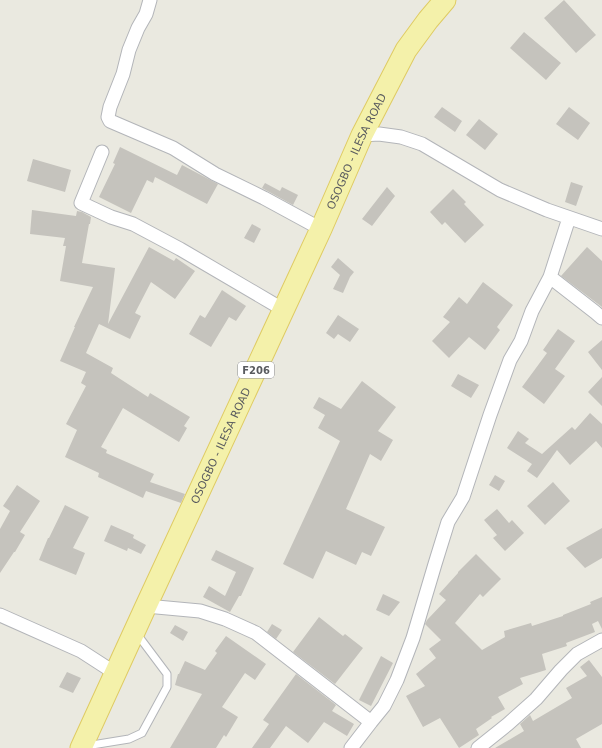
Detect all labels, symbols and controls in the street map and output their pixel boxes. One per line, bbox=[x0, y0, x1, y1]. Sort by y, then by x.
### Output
street label: OSOGBO - ILESA ROAD bbox=[324, 91, 389, 212]
road number: F206 bbox=[238, 362, 274, 378]
street label: OSOGBO - ILESA ROAD bbox=[188, 385, 253, 506]

